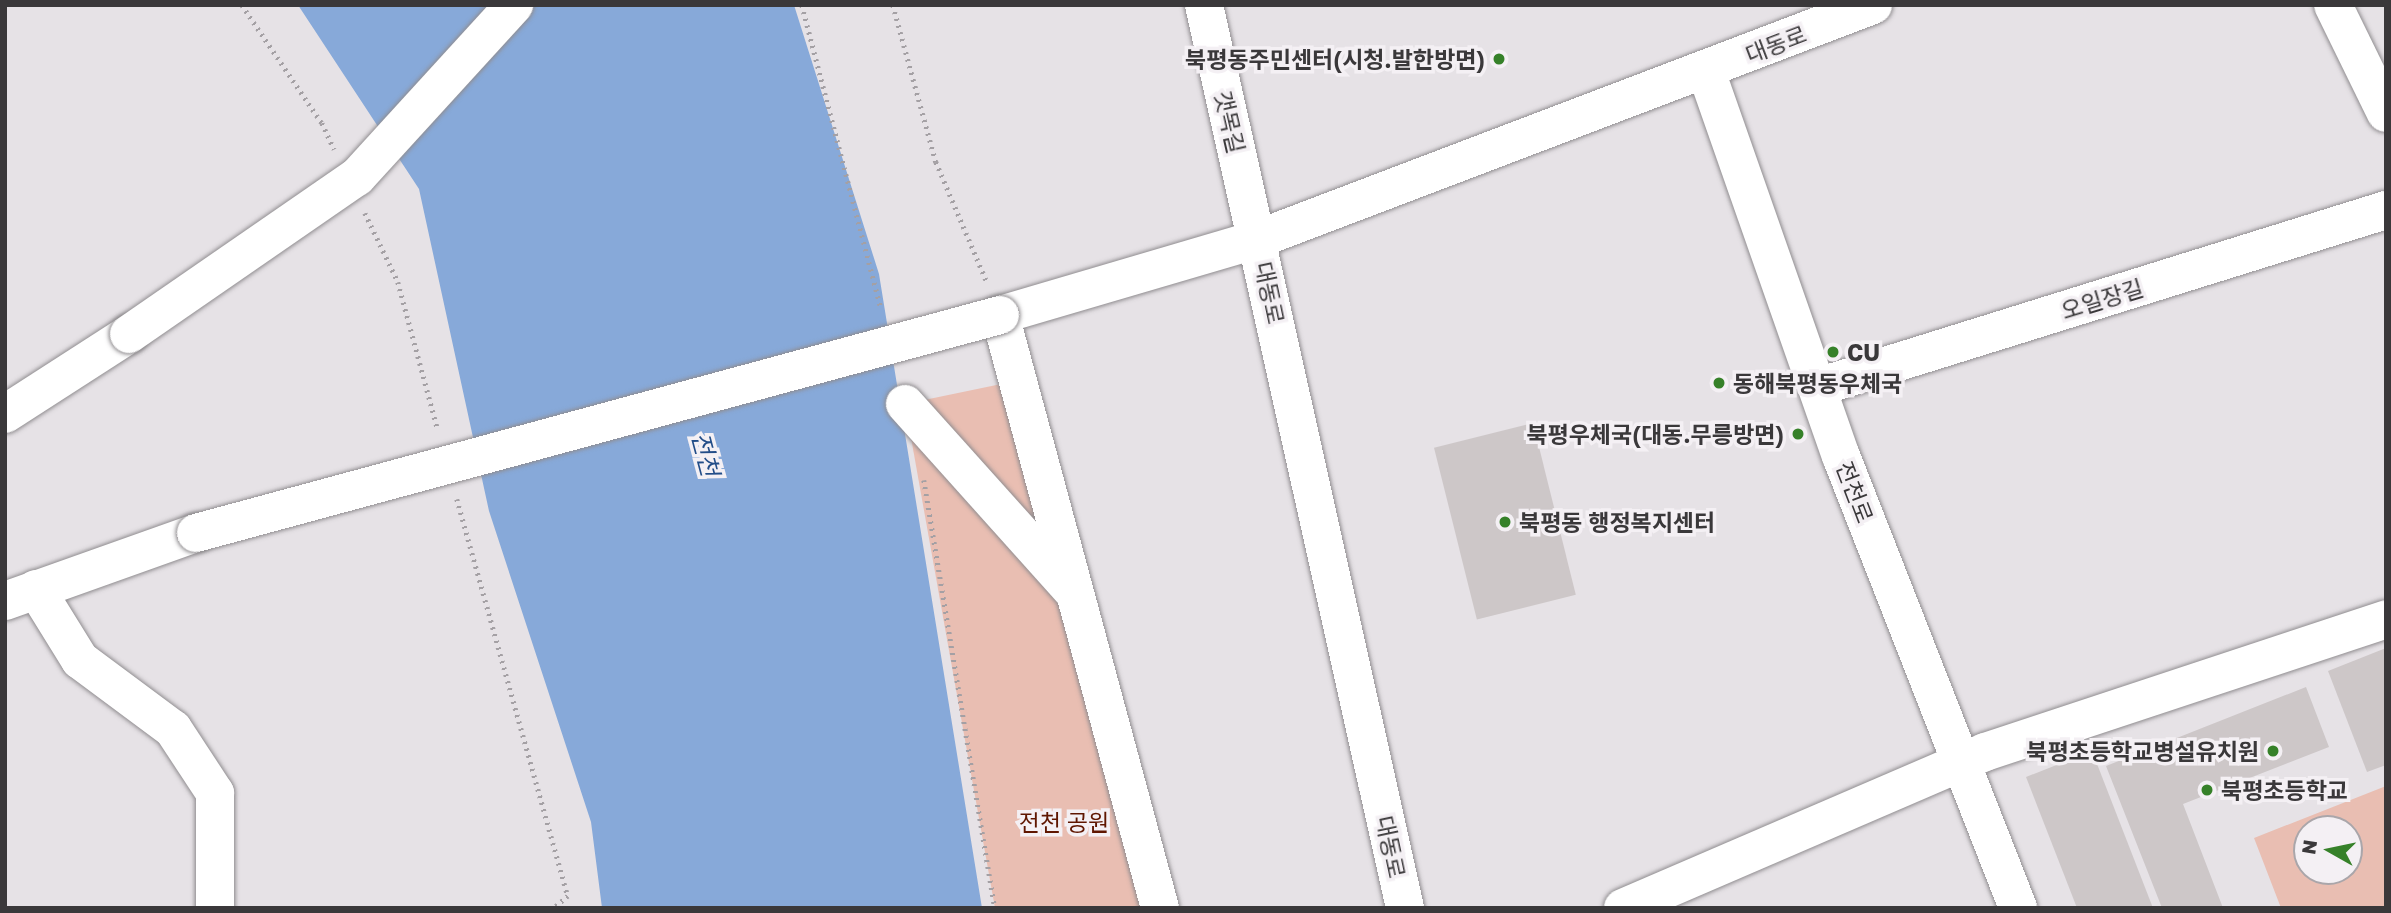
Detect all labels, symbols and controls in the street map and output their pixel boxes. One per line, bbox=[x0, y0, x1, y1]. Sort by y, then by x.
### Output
street label: 대동로 bbox=[1741, 20, 1811, 68]
place label: 북평동주민센터(시청.발한방면) bbox=[1185, 45, 1485, 73]
marker: 북평동주민센터(시청.발한방면) bbox=[1491, 51, 1507, 67]
street label: 갯목길 bbox=[1209, 88, 1251, 156]
street label: 대동로 bbox=[1250, 259, 1290, 327]
street label: 오일장길 bbox=[2057, 273, 2147, 325]
place label: CU bbox=[1847, 338, 1880, 366]
marker: CU bbox=[1825, 344, 1841, 360]
place label: 동해북평동우체국 bbox=[1733, 369, 1902, 397]
marker: 동해북평동우체국 bbox=[1711, 375, 1727, 391]
place label: 북평우체국(대동.무릉방면) bbox=[1526, 420, 1784, 448]
marker: 북평우체국(대동.무릉방면) bbox=[1790, 426, 1806, 442]
water label: 전천 bbox=[686, 429, 726, 479]
street label: 전천로 bbox=[1831, 457, 1879, 527]
place label: 북평동 행정복지센터 bbox=[1519, 508, 1715, 536]
marker: 북평동 행정복지센터 bbox=[1497, 514, 1513, 530]
place label: 북평초등학교병설유치원 bbox=[2026, 737, 2259, 765]
marker: 북평초등학교병설유치원 bbox=[2265, 743, 2281, 759]
place label: 북평초등학교 bbox=[2221, 776, 2348, 804]
marker: 북평초등학교 bbox=[2199, 782, 2215, 798]
park label: 전천 공원 bbox=[1019, 808, 1109, 836]
street label: 대동로 bbox=[1371, 813, 1411, 881]
north arrow bbox=[2293, 815, 2363, 885]
text: N bbox=[2296, 838, 2321, 856]

